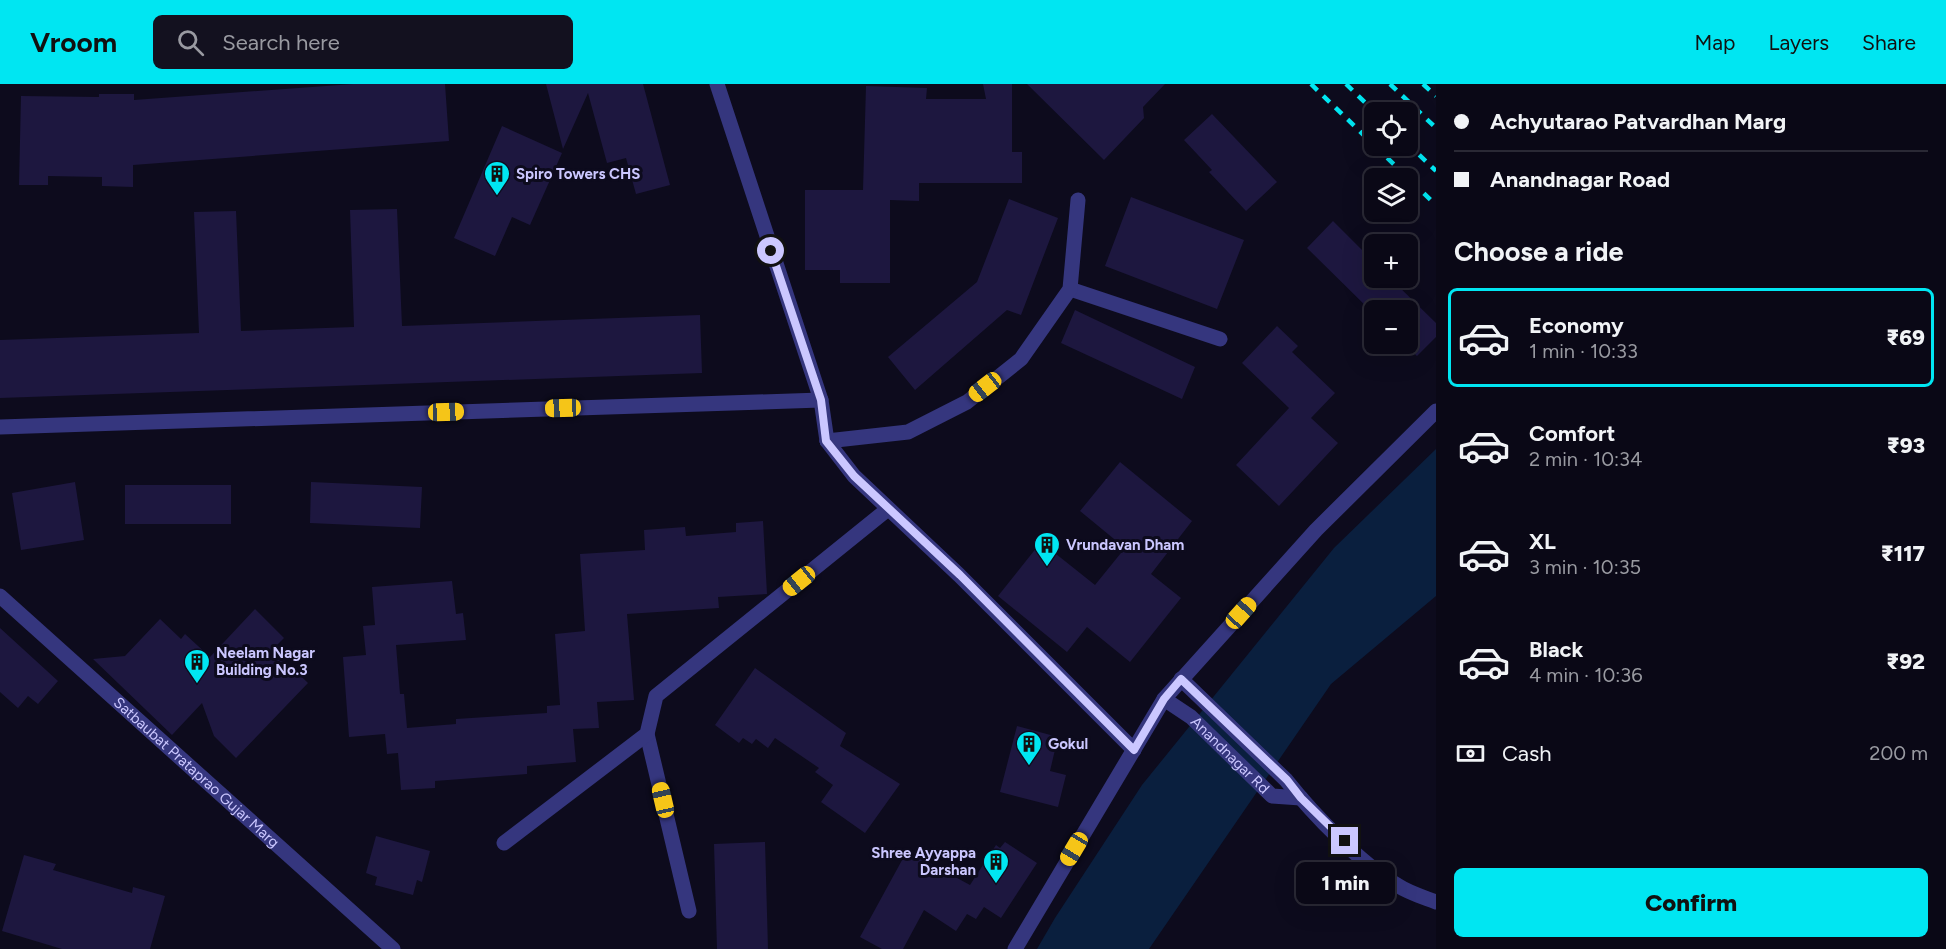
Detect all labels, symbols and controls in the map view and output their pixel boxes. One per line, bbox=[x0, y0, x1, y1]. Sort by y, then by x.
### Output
search box bbox=[153, 15, 573, 69]
text: Vroom bbox=[30, 25, 117, 59]
icon: search bbox=[174, 26, 207, 59]
text: Search here bbox=[222, 29, 340, 56]
text: Map bbox=[1695, 30, 1735, 55]
text: Layers bbox=[1768, 30, 1829, 55]
text: Share bbox=[1862, 30, 1916, 55]
map controls bbox=[1364, 102, 1418, 354]
button: locate bbox=[1364, 102, 1418, 156]
text: Achyutarao Patvardhan Marg bbox=[1490, 108, 1786, 135]
building icon: Spiro Towers CHS bbox=[482, 159, 512, 197]
place label: Spiro Towers CHS bbox=[516, 165, 640, 183]
text: Anandnagar Road bbox=[1490, 166, 1670, 193]
button: layers bbox=[1364, 168, 1418, 222]
button: + bbox=[1364, 234, 1418, 288]
text: Choose a ride bbox=[1454, 235, 1623, 268]
route start bbox=[757, 237, 784, 264]
button: − bbox=[1364, 300, 1418, 354]
icon: car bbox=[1457, 311, 1511, 365]
text: Economy bbox=[1529, 312, 1624, 339]
text: ₹69 bbox=[1886, 324, 1925, 351]
text: 1 min · 10:33 bbox=[1529, 339, 1638, 363]
car bbox=[965, 369, 1005, 405]
car bbox=[545, 398, 581, 418]
car bbox=[428, 402, 464, 422]
icon: car bbox=[1457, 419, 1511, 473]
text: Comfort bbox=[1529, 420, 1615, 447]
text: ₹93 bbox=[1887, 432, 1925, 459]
text: 2 min · 10:34 bbox=[1529, 447, 1642, 471]
icon: car bbox=[1457, 527, 1511, 581]
text: XL bbox=[1529, 528, 1556, 555]
building icon: Vrundavan Dham bbox=[1032, 530, 1062, 568]
place label: Vrundavan Dham bbox=[1066, 536, 1184, 554]
text: ₹117 bbox=[1881, 540, 1925, 567]
text: 3 min · 10:35 bbox=[1529, 555, 1641, 579]
car bbox=[779, 563, 819, 599]
car bbox=[1222, 594, 1260, 632]
icon: car bbox=[1457, 635, 1511, 689]
text: Black bbox=[1529, 636, 1583, 663]
place label: Neelam Nagar Building No.3 bbox=[216, 644, 315, 679]
building icon: Neelam Nagar Building No.3 bbox=[182, 647, 212, 685]
text: ₹92 bbox=[1886, 648, 1925, 675]
text: 4 min · 10:36 bbox=[1529, 663, 1642, 687]
street label: Satbaubat Prataprao Gujar Marg bbox=[110, 693, 283, 851]
street label: Anandnagar Rd bbox=[1187, 713, 1273, 797]
building icon: Gokul bbox=[1014, 729, 1044, 767]
place label: Gokul bbox=[1048, 735, 1088, 753]
icon: cash bbox=[1454, 737, 1487, 770]
text: Cash bbox=[1502, 740, 1552, 767]
text: 200 m bbox=[1869, 741, 1928, 765]
car bbox=[650, 780, 676, 820]
route end bbox=[1331, 827, 1358, 854]
car bbox=[1057, 829, 1091, 869]
place label: Shree Ayyappa Darshan bbox=[871, 844, 976, 879]
building icon: Shree Ayyappa Darshan bbox=[981, 847, 1011, 885]
callout: 1 min bbox=[1296, 862, 1394, 904]
button: Confirm bbox=[1454, 868, 1928, 937]
text: 1 min bbox=[1322, 871, 1369, 895]

